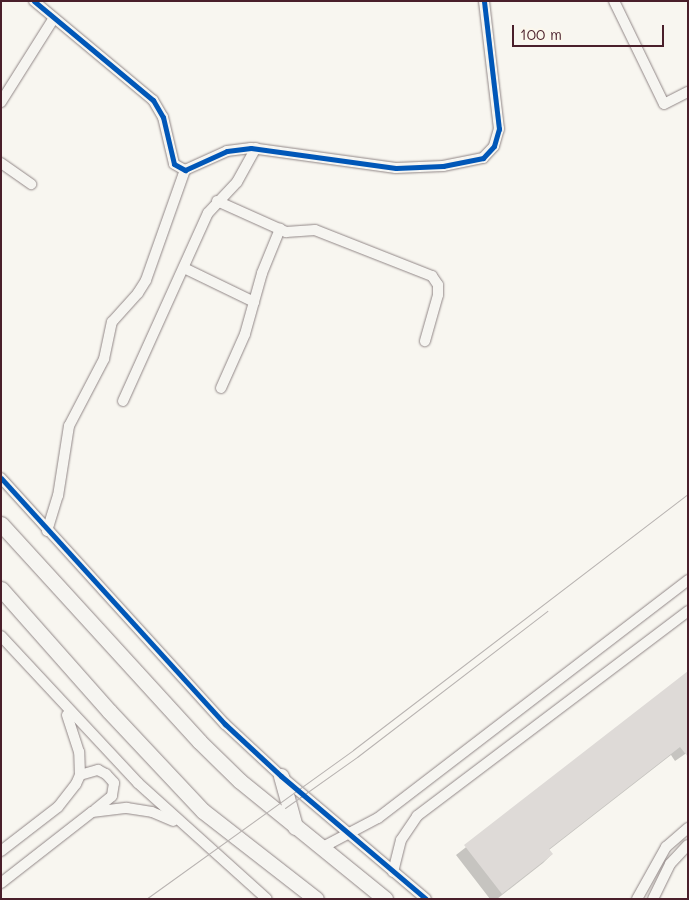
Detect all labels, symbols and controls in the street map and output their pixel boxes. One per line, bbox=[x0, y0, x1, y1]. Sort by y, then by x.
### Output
scale bar bbox=[514, 15, 666, 47]
text: 100 m bbox=[520, 24, 562, 44]

